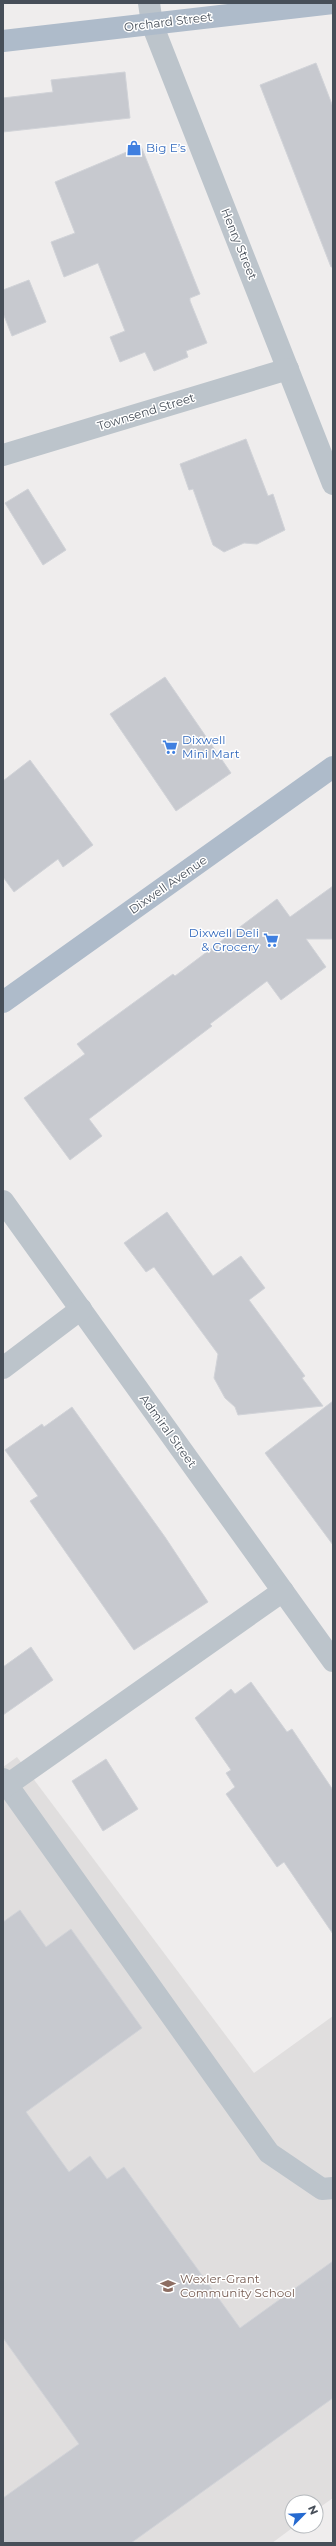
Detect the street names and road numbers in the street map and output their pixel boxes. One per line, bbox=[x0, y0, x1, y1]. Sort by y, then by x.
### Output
street label: Orchard Street bbox=[123, 9, 213, 34]
street label: Henry Street bbox=[218, 206, 261, 282]
street label: Townsend Street bbox=[95, 390, 196, 433]
street label: Dixwell Avenue bbox=[126, 852, 210, 917]
street label: Admiral Street bbox=[137, 1391, 200, 1470]

